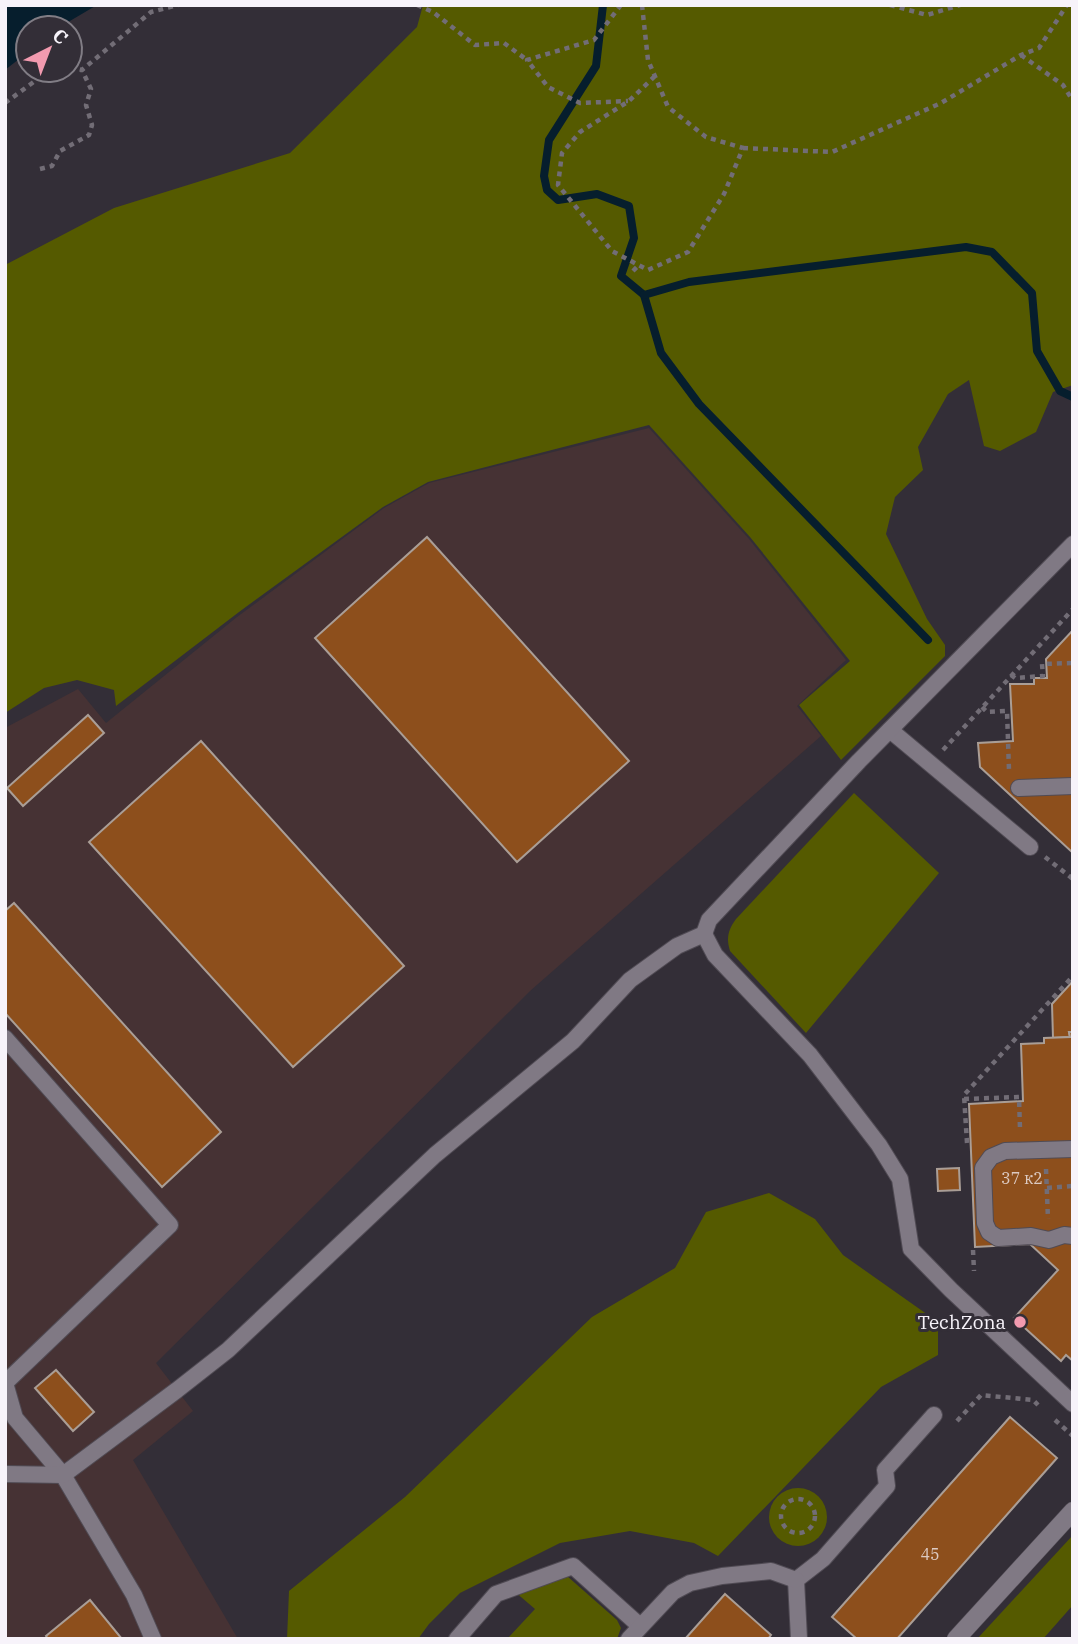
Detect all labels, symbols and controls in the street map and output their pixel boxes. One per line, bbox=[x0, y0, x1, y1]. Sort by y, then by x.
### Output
north arrow bbox=[14, 14, 84, 84]
text: С bbox=[48, 23, 73, 50]
house number: 37 к2 bbox=[1001, 1168, 1043, 1188]
place label: TechZona bbox=[917, 1310, 1006, 1334]
marker: TechZona bbox=[1012, 1314, 1028, 1330]
house number: 45 bbox=[920, 1544, 940, 1564]

